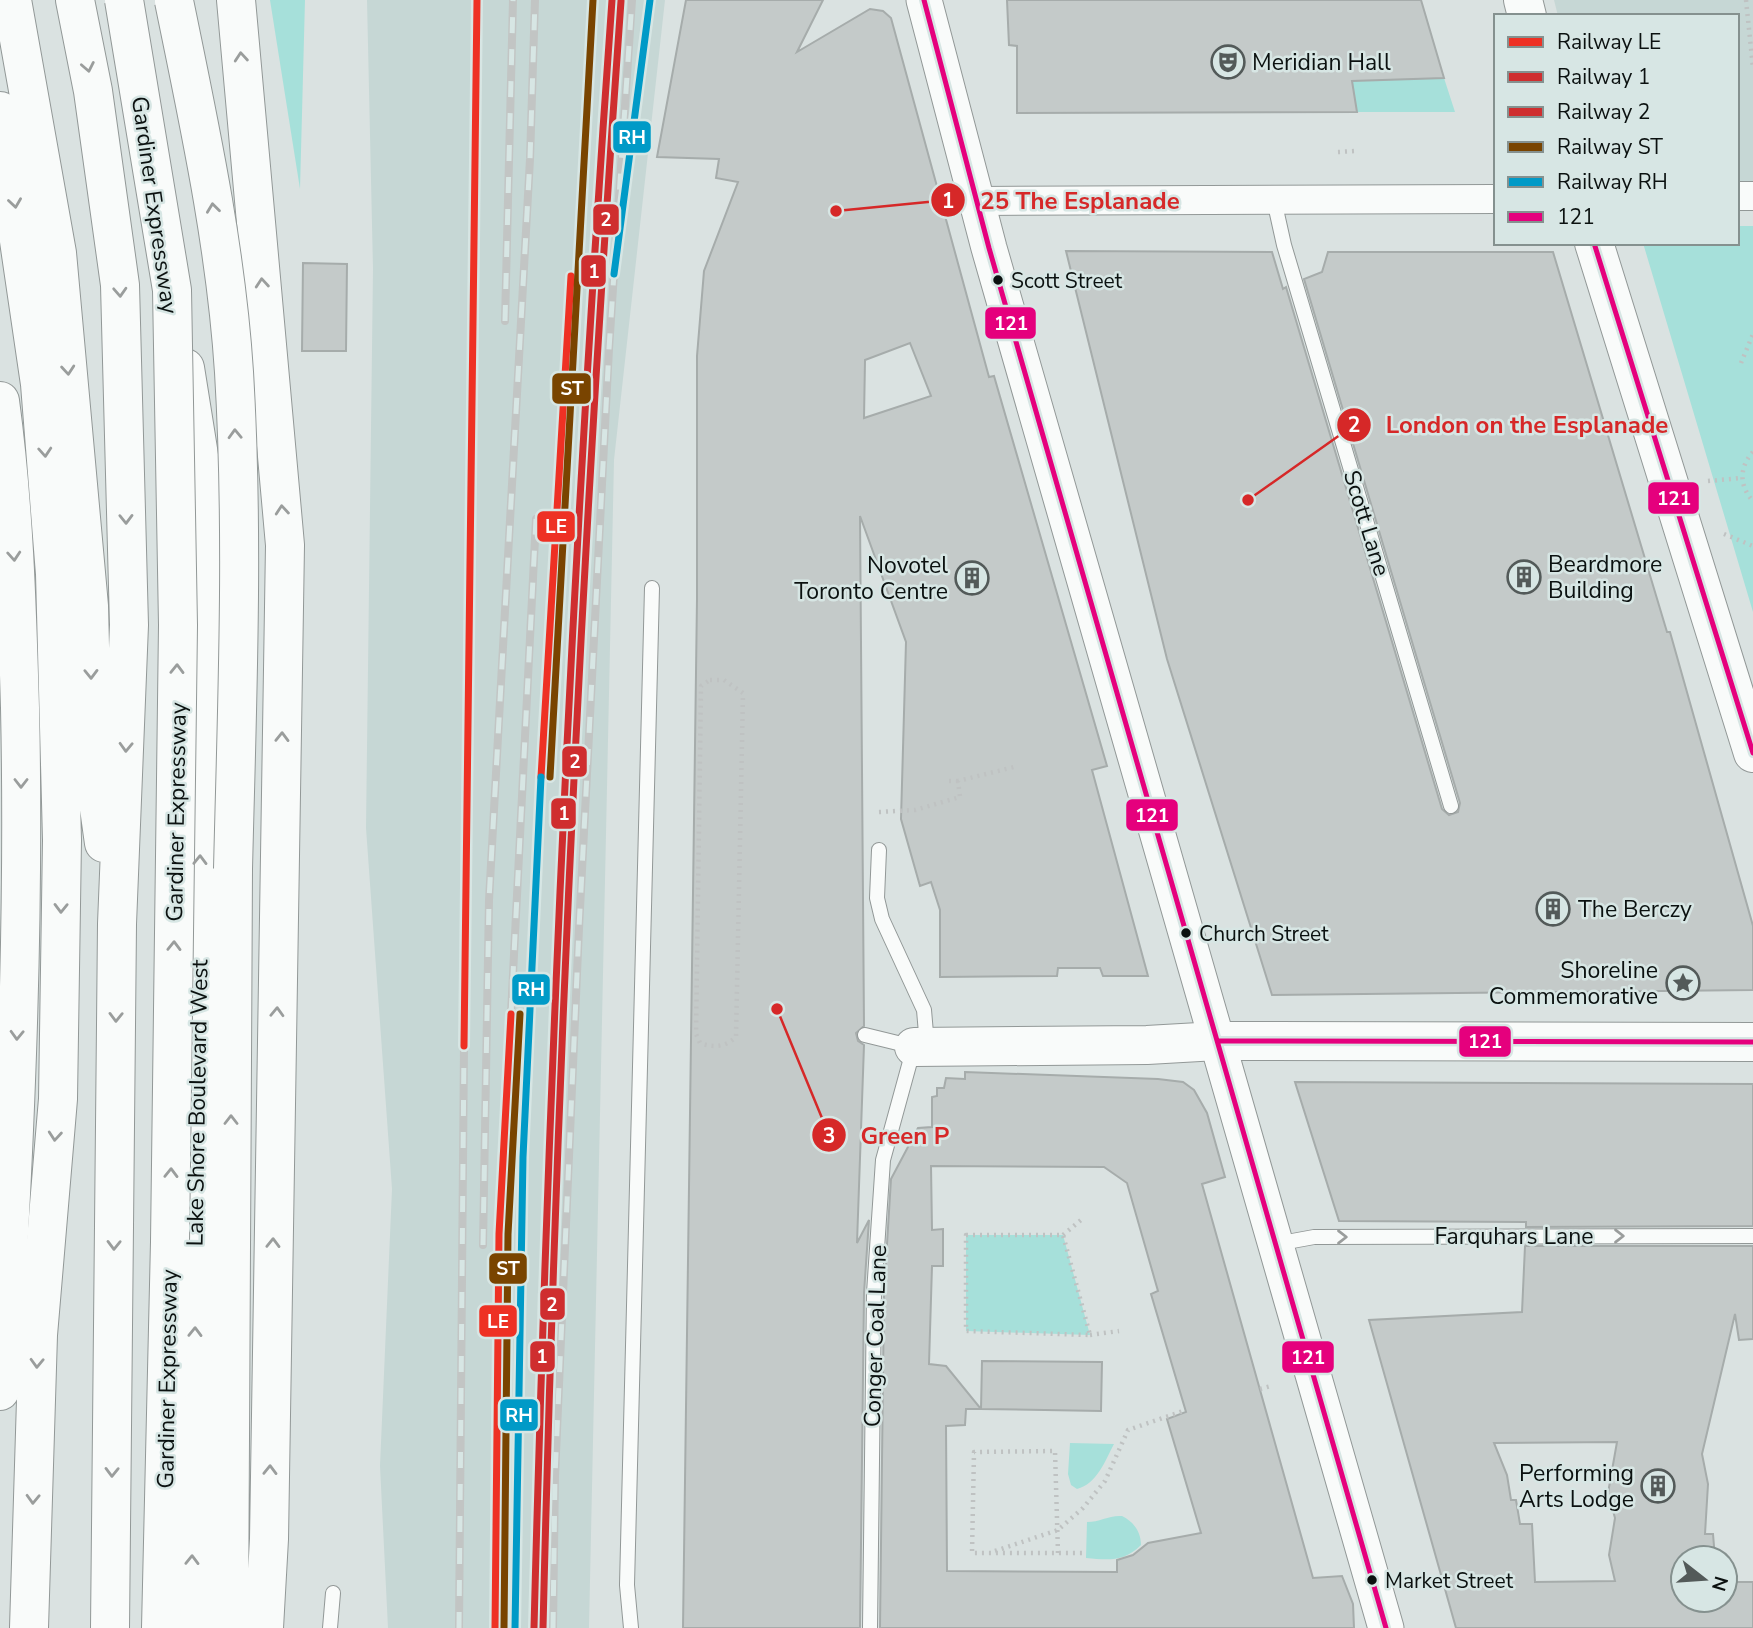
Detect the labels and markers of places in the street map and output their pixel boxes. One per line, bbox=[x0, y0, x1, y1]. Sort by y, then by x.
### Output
theatre icon: Meridian Hall bbox=[1209, 43, 1247, 81]
place label: Meridian Hall bbox=[1252, 47, 1391, 78]
callout: 25 The Esplanade bbox=[931, 178, 1193, 223]
place label: Scott Street bbox=[1011, 267, 1123, 295]
marker: Scott Street bbox=[991, 273, 1005, 287]
callout: London on the Esplanade bbox=[1337, 403, 1682, 448]
place label: Beardmore Building bbox=[1548, 549, 1662, 606]
place label: Novotel Toronto Centre bbox=[794, 550, 948, 607]
building icon: Beardmore Building bbox=[1505, 558, 1543, 596]
building icon: Novotel Toronto Centre bbox=[953, 559, 991, 597]
building icon: The Berczy bbox=[1534, 890, 1572, 928]
place label: The Berczy bbox=[1578, 894, 1692, 925]
place label: Church Street bbox=[1199, 920, 1329, 948]
marker: Church Street bbox=[1179, 926, 1193, 940]
place label: Shoreline Commemorative bbox=[1489, 955, 1658, 1012]
place icon: Shoreline Commemorative bbox=[1664, 964, 1702, 1002]
callout: Green P bbox=[811, 1113, 963, 1158]
place label: Performing Arts Lodge bbox=[1519, 1458, 1634, 1515]
building icon: Performing Arts Lodge bbox=[1639, 1467, 1677, 1505]
place label: Market Street bbox=[1385, 1567, 1514, 1595]
marker: Market Street bbox=[1365, 1573, 1379, 1587]

